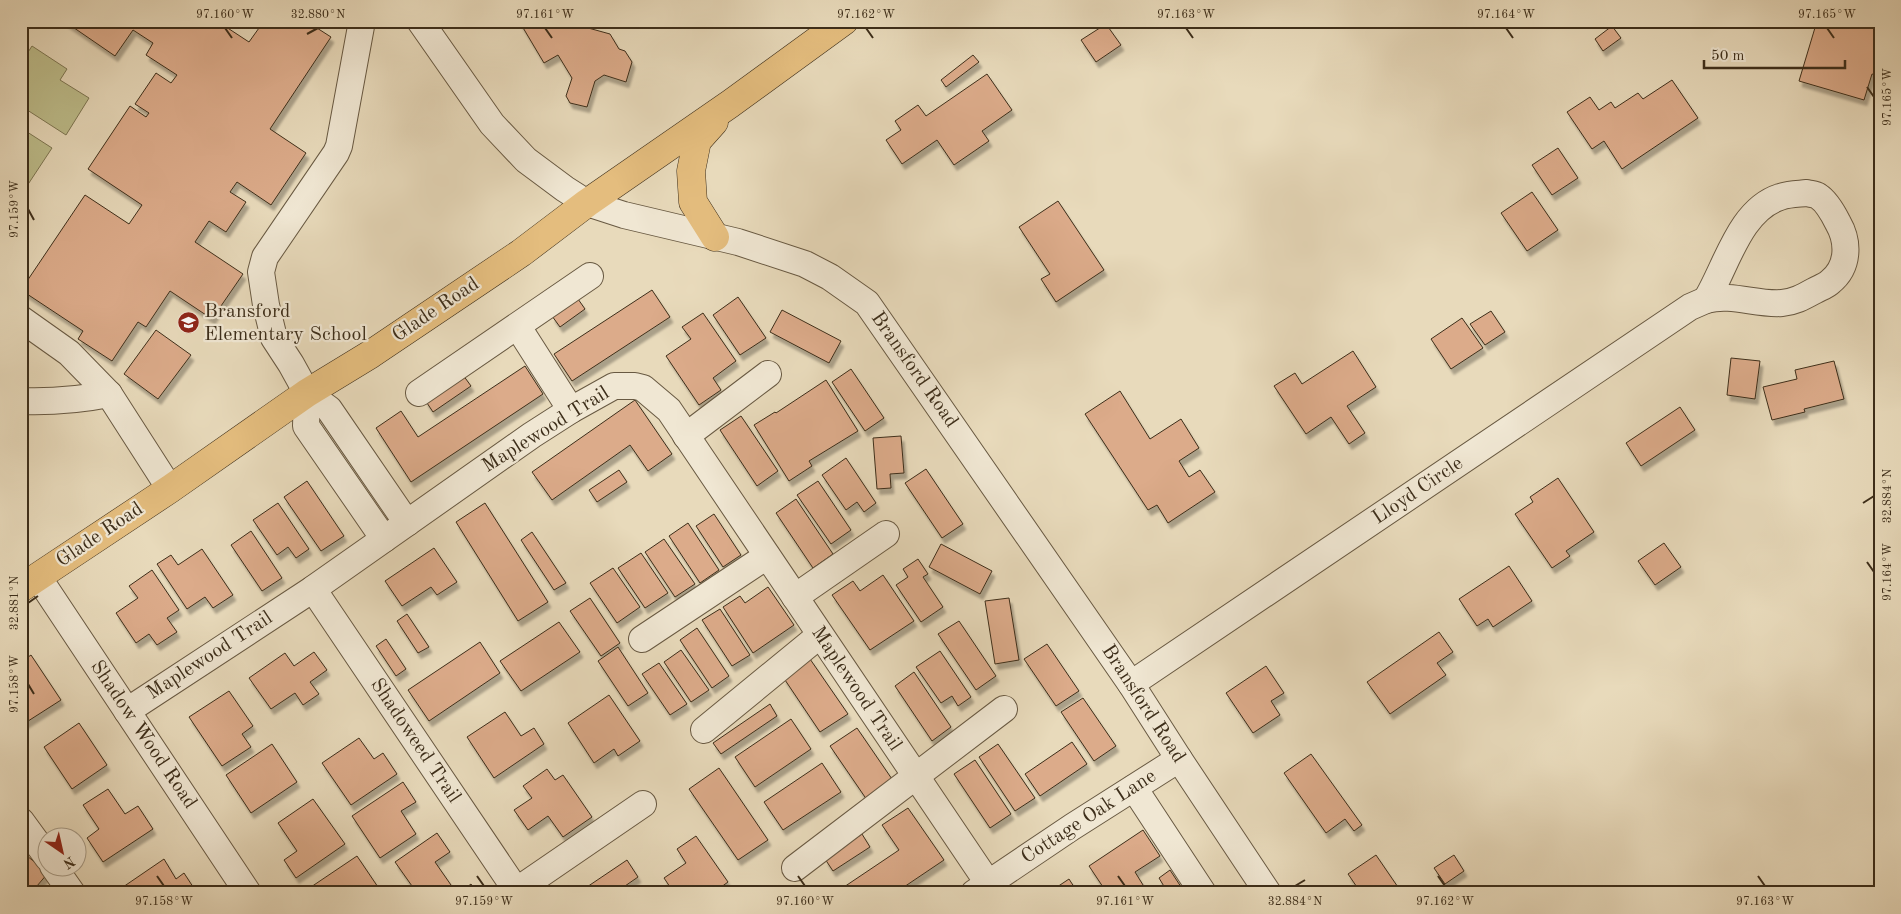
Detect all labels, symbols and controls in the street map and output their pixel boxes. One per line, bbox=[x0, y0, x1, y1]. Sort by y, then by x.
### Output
text: 97.165°W bbox=[1798, 8, 1856, 21]
text: 97.160°W bbox=[196, 9, 254, 21]
text: 32.880°N bbox=[291, 9, 345, 21]
text: 97.161°W bbox=[516, 9, 574, 21]
text: 97.162°W bbox=[837, 9, 895, 21]
text: 97.163°W bbox=[1157, 9, 1215, 21]
text: 97.164°W bbox=[1477, 9, 1535, 21]
scale bar bbox=[1704, 38, 1845, 70]
text: 50 m bbox=[1711, 49, 1745, 64]
text: 97.165°W bbox=[1881, 68, 1894, 126]
text: 97.159°W bbox=[8, 180, 21, 238]
street label: Glade Road bbox=[389, 274, 483, 346]
place label: Bransford Elementary School bbox=[204, 302, 367, 345]
street label: Bransford Road bbox=[867, 308, 961, 432]
school or university icon: Bransford Elementary School bbox=[176, 311, 200, 335]
street label: Maplewood Trail bbox=[479, 383, 613, 477]
street label: Lloyd Circle bbox=[1369, 453, 1467, 529]
text: 32.884°N bbox=[1882, 469, 1894, 523]
street label: Glade Road bbox=[53, 499, 147, 571]
text: 97.164°W bbox=[1882, 543, 1894, 601]
text: 32.881°N bbox=[9, 576, 21, 630]
street label: Maplewood Trail bbox=[144, 608, 276, 704]
street label: Maplewood Trail bbox=[807, 623, 905, 755]
street label: Bransford Road bbox=[1097, 641, 1189, 767]
text: 97.158°W bbox=[8, 655, 21, 713]
street label: Shadow Wood Road bbox=[86, 657, 200, 813]
street label: Shadoweed Trail bbox=[366, 675, 464, 807]
street label: Cottage Oak Lane bbox=[1018, 766, 1160, 868]
north arrow bbox=[38, 826, 88, 876]
text: N bbox=[60, 853, 77, 871]
text: 97.158°W bbox=[135, 895, 193, 908]
text: 97.159°W bbox=[455, 895, 513, 908]
text: 97.160°W bbox=[776, 896, 834, 908]
text: 97.161°W bbox=[1096, 896, 1154, 908]
text: 32.884°N bbox=[1268, 896, 1322, 908]
text: 97.162°W bbox=[1416, 896, 1474, 908]
text: 97.163°W bbox=[1736, 896, 1794, 908]

